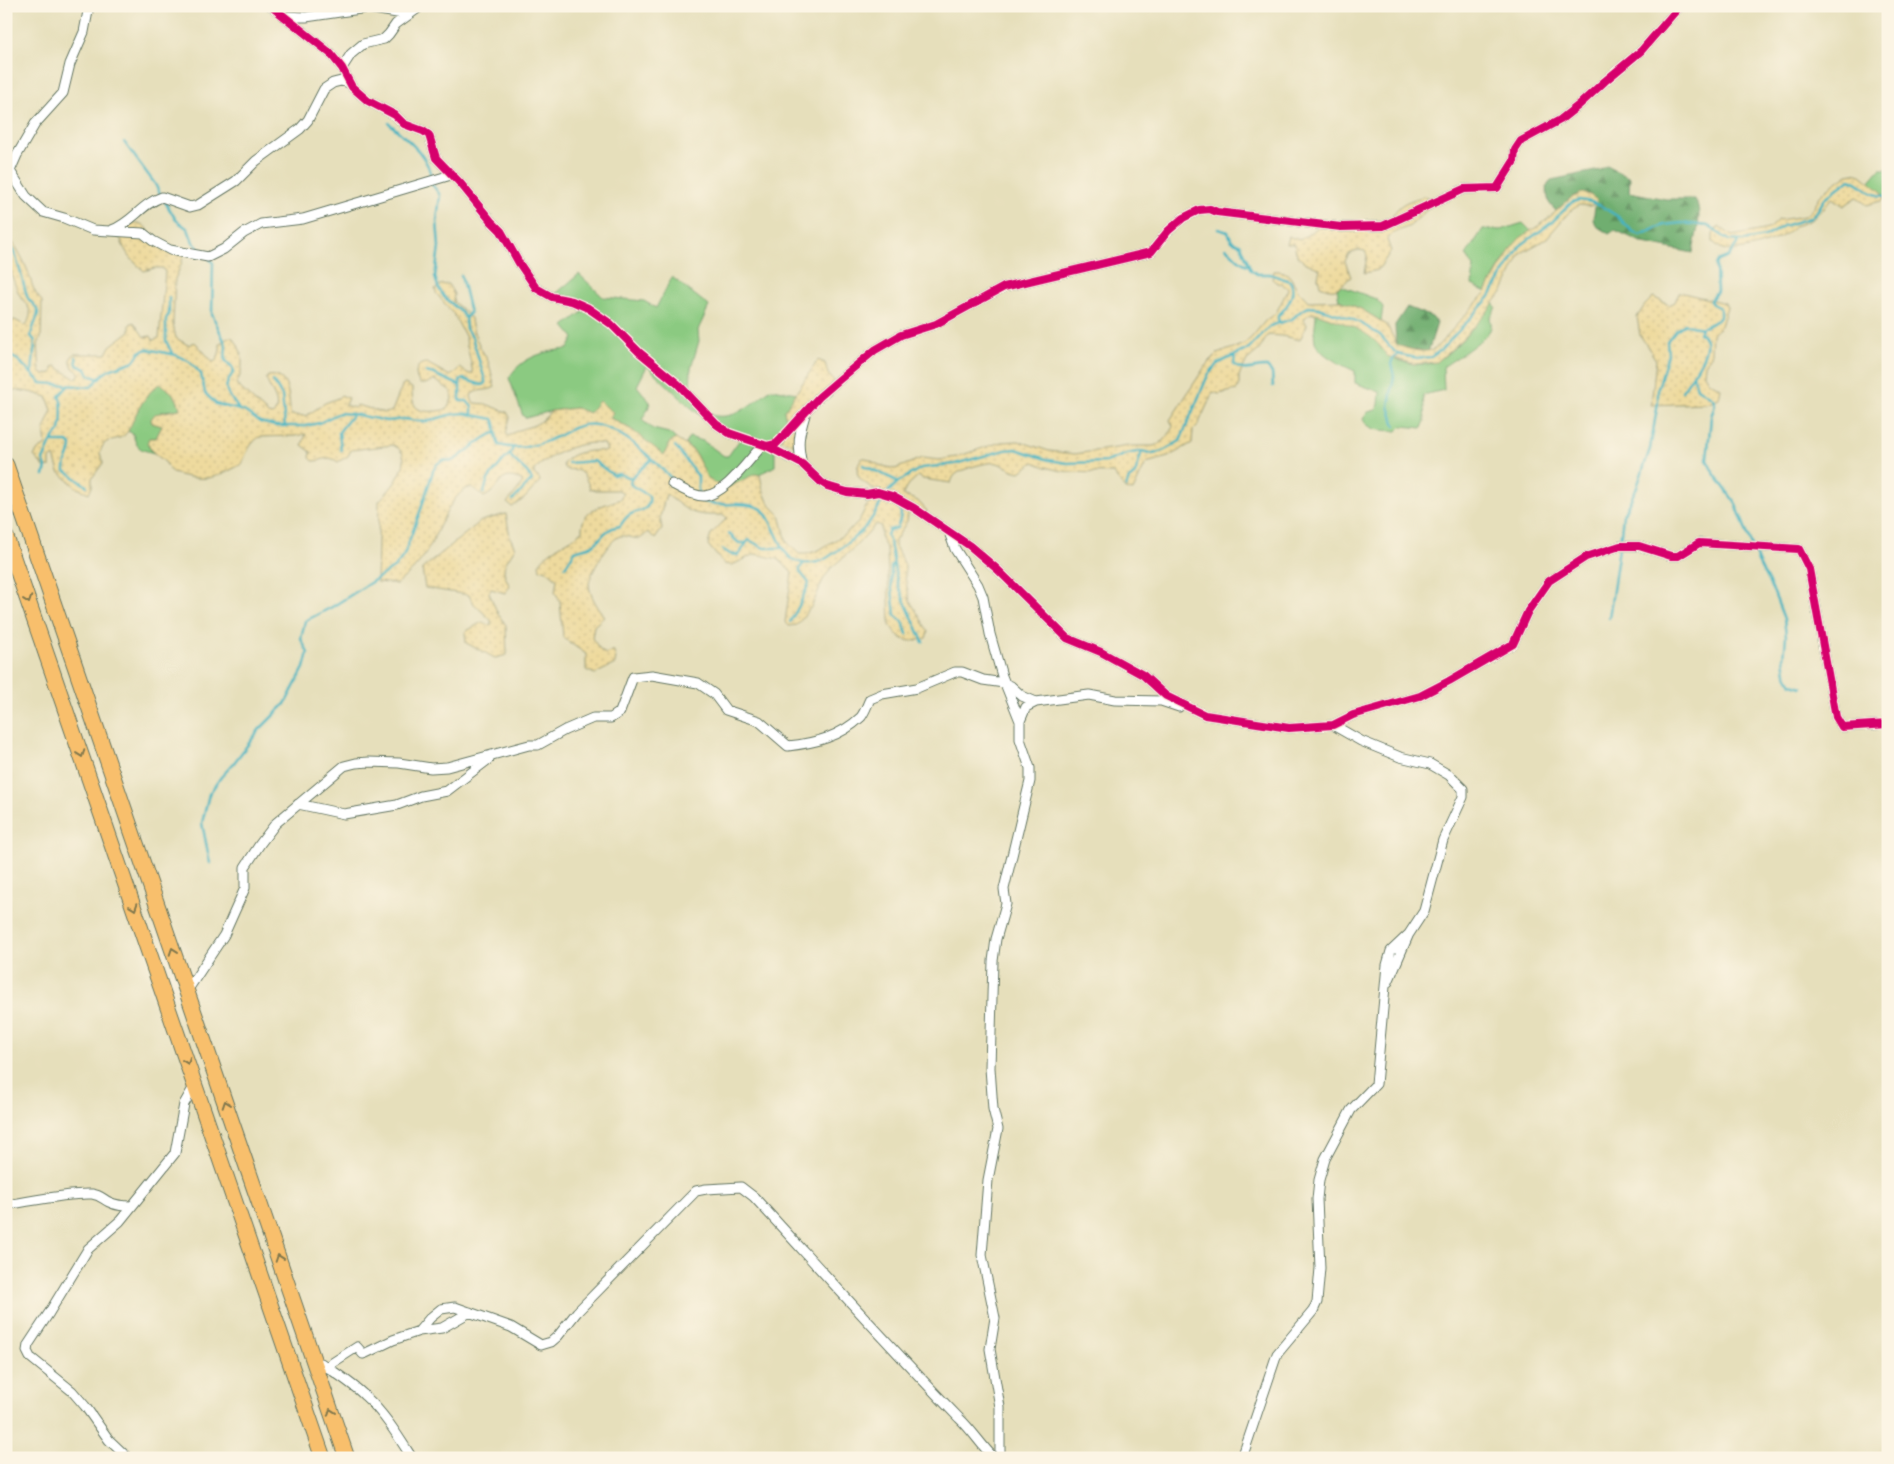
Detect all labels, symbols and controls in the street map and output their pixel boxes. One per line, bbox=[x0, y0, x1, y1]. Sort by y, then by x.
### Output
one-way arrow bbox=[22, 595, 32, 604]
one-way arrow bbox=[75, 749, 85, 757]
one-way arrow bbox=[128, 903, 138, 911]
one-way arrow bbox=[169, 947, 179, 955]
one-way arrow bbox=[181, 1056, 191, 1065]
one-way arrow bbox=[222, 1101, 232, 1109]
one-way arrow bbox=[275, 1254, 285, 1263]
one-way arrow bbox=[327, 1408, 337, 1416]

